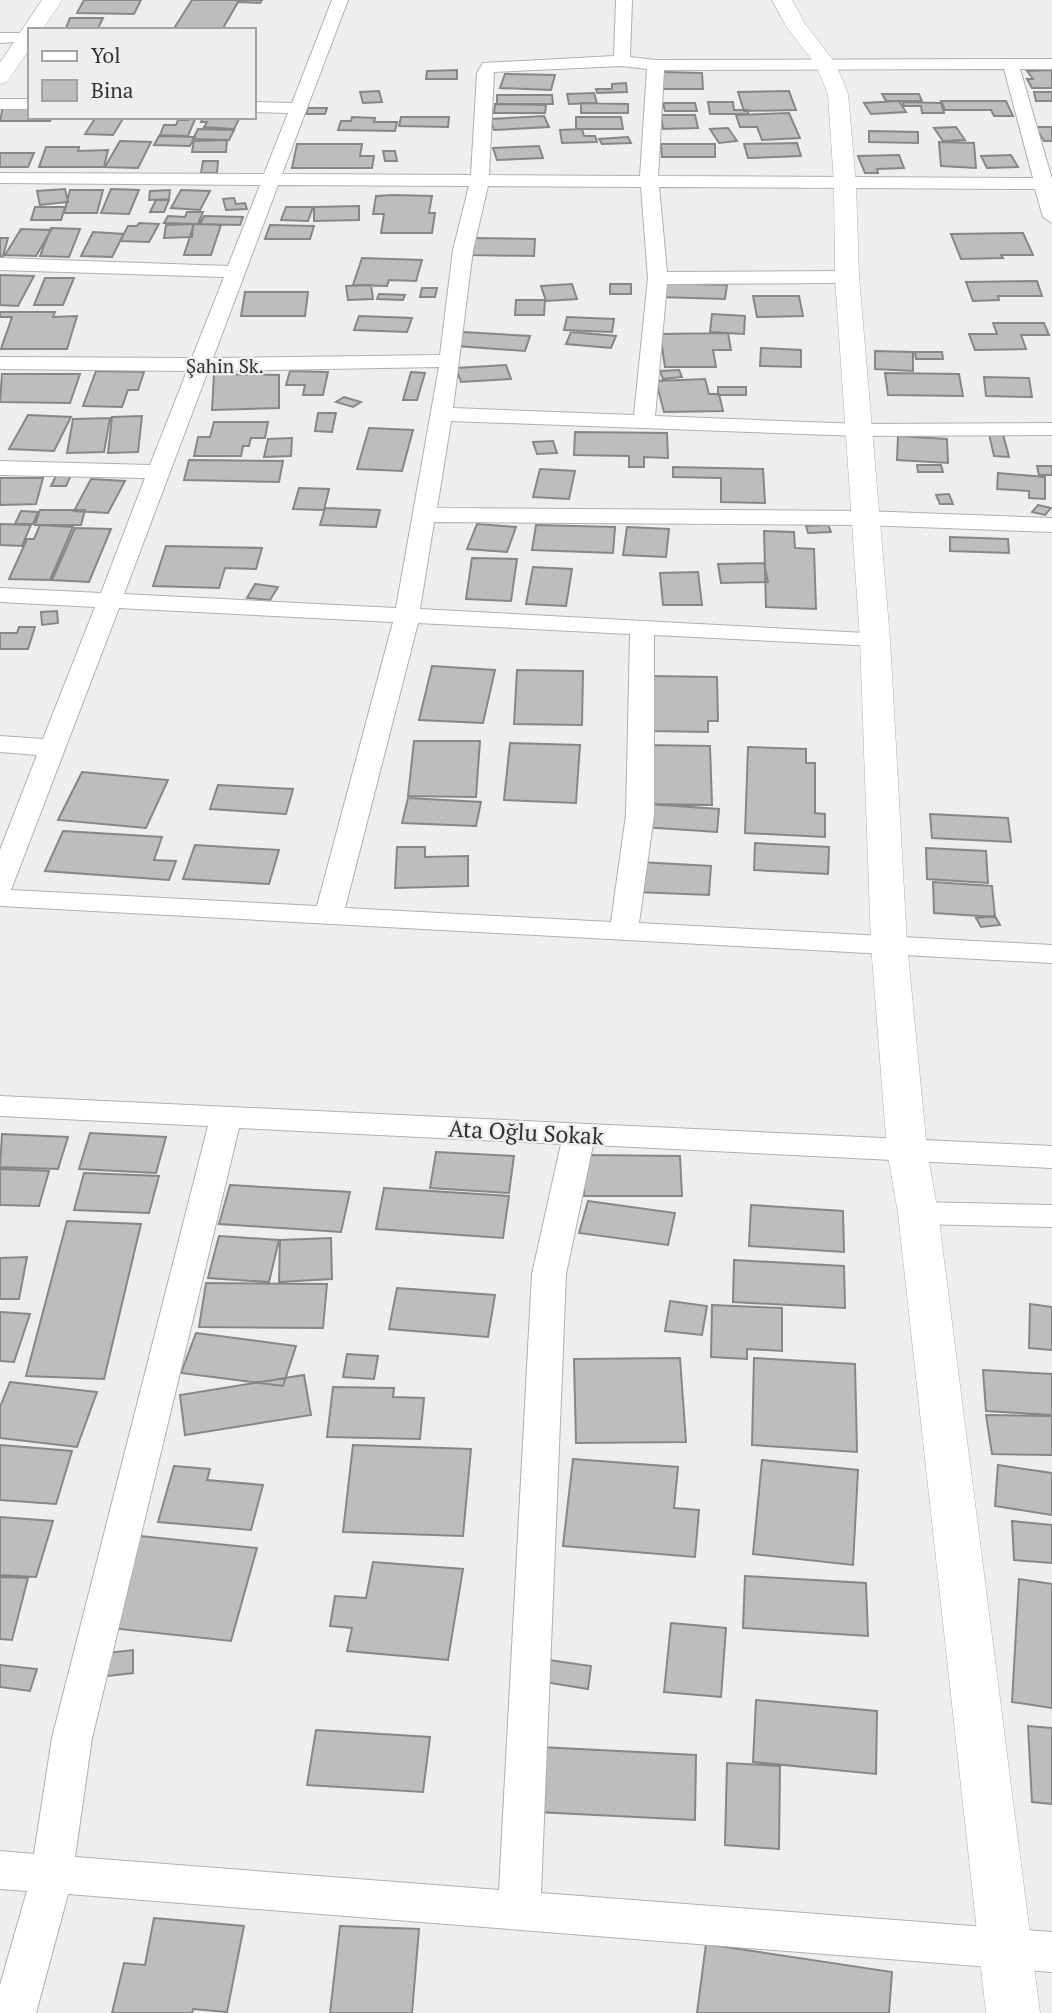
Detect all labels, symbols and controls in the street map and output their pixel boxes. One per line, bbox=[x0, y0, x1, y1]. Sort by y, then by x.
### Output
legend bbox=[28, 28, 256, 119]
text: Yol bbox=[91, 41, 121, 69]
text: Bina bbox=[91, 76, 134, 104]
street label: Şahin Sk. bbox=[186, 353, 264, 378]
street label: Ata Oğlu Sokak bbox=[448, 1112, 605, 1152]

